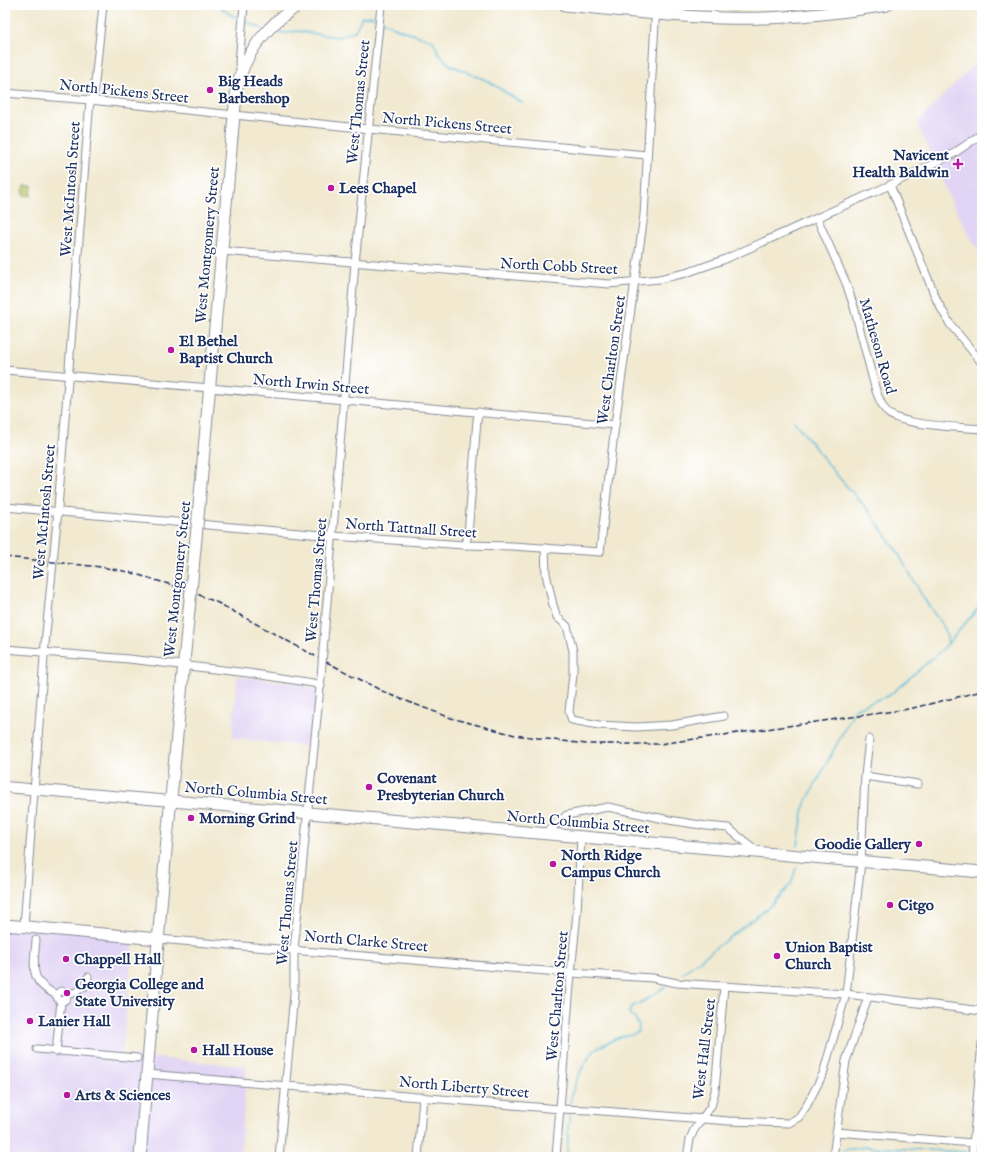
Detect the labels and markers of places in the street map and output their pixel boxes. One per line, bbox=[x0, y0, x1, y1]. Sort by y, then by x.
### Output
place label: Big Heads Barbershop bbox=[218, 72, 290, 108]
marker: Big Heads Barbershop bbox=[205, 85, 215, 95]
place label: Navicent Health Baldwin bbox=[852, 146, 950, 182]
marker: Navicent Health Baldwin bbox=[952, 158, 964, 170]
place label: Lees Chapel bbox=[339, 179, 417, 198]
marker: Lees Chapel bbox=[326, 183, 336, 193]
place label: El Bethel Baptist Church bbox=[179, 332, 274, 368]
marker: El Bethel Baptist Church bbox=[166, 345, 176, 355]
place label: Covenant Presbyterian Church bbox=[377, 769, 505, 805]
marker: Covenant Presbyterian Church bbox=[364, 782, 374, 792]
place label: Morning Grind bbox=[199, 809, 296, 828]
marker: Morning Grind bbox=[186, 813, 196, 823]
place label: Goodie Gallery bbox=[814, 835, 912, 854]
marker: Goodie Gallery bbox=[914, 839, 924, 849]
place label: North Ridge Campus Church bbox=[560, 846, 662, 882]
marker: North Ridge Campus Church bbox=[548, 859, 558, 869]
place label: Citgo bbox=[898, 896, 934, 915]
marker: Citgo bbox=[885, 900, 895, 910]
place label: Union Baptist Church bbox=[784, 938, 874, 974]
place label: Chappell Hall bbox=[74, 950, 162, 969]
marker: Union Baptist Church bbox=[772, 951, 782, 961]
marker: Chappell Hall bbox=[61, 954, 71, 964]
place label: Georgia College and State University bbox=[75, 975, 205, 1011]
marker: Georgia College and State University bbox=[62, 988, 72, 998]
place label: Lanier Hall bbox=[38, 1012, 111, 1031]
marker: Lanier Hall bbox=[25, 1016, 35, 1026]
place label: Hall House bbox=[202, 1041, 274, 1060]
marker: Hall House bbox=[189, 1045, 199, 1055]
place label: Arts & Sciences bbox=[74, 1086, 171, 1105]
marker: Arts & Sciences bbox=[62, 1090, 72, 1100]

